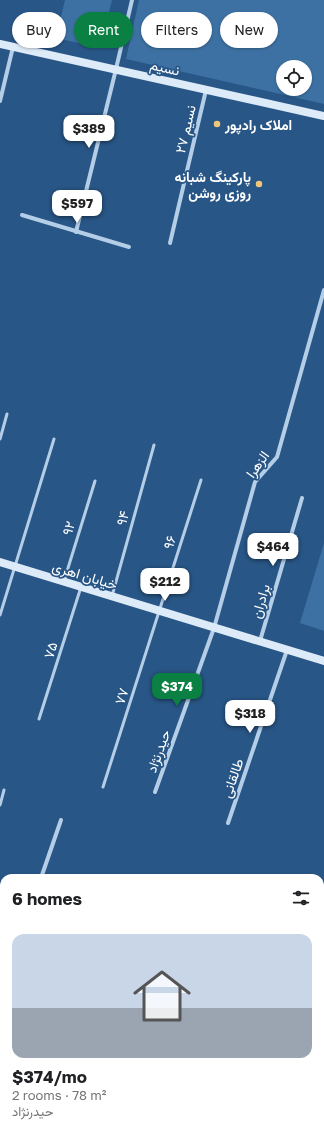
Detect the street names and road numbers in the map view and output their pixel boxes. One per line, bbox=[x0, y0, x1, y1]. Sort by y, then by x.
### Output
street label: نسیم bbox=[148, 55, 181, 80]
street label: نسیم ۲۷ bbox=[171, 103, 200, 155]
street label: الزهرا bbox=[242, 447, 273, 481]
street label: ۹۴ bbox=[112, 509, 132, 527]
street label: ۹۲ bbox=[58, 519, 78, 537]
street label: ۹۶ bbox=[159, 533, 179, 551]
street label: خیابان اهری bbox=[50, 557, 120, 594]
street label: برادران bbox=[247, 582, 274, 620]
street label: ۷۵ bbox=[39, 640, 61, 660]
street label: ۷۷ bbox=[110, 686, 132, 706]
street label: حیدرنژاد bbox=[142, 727, 175, 775]
street label: طالقانی bbox=[217, 756, 248, 800]

